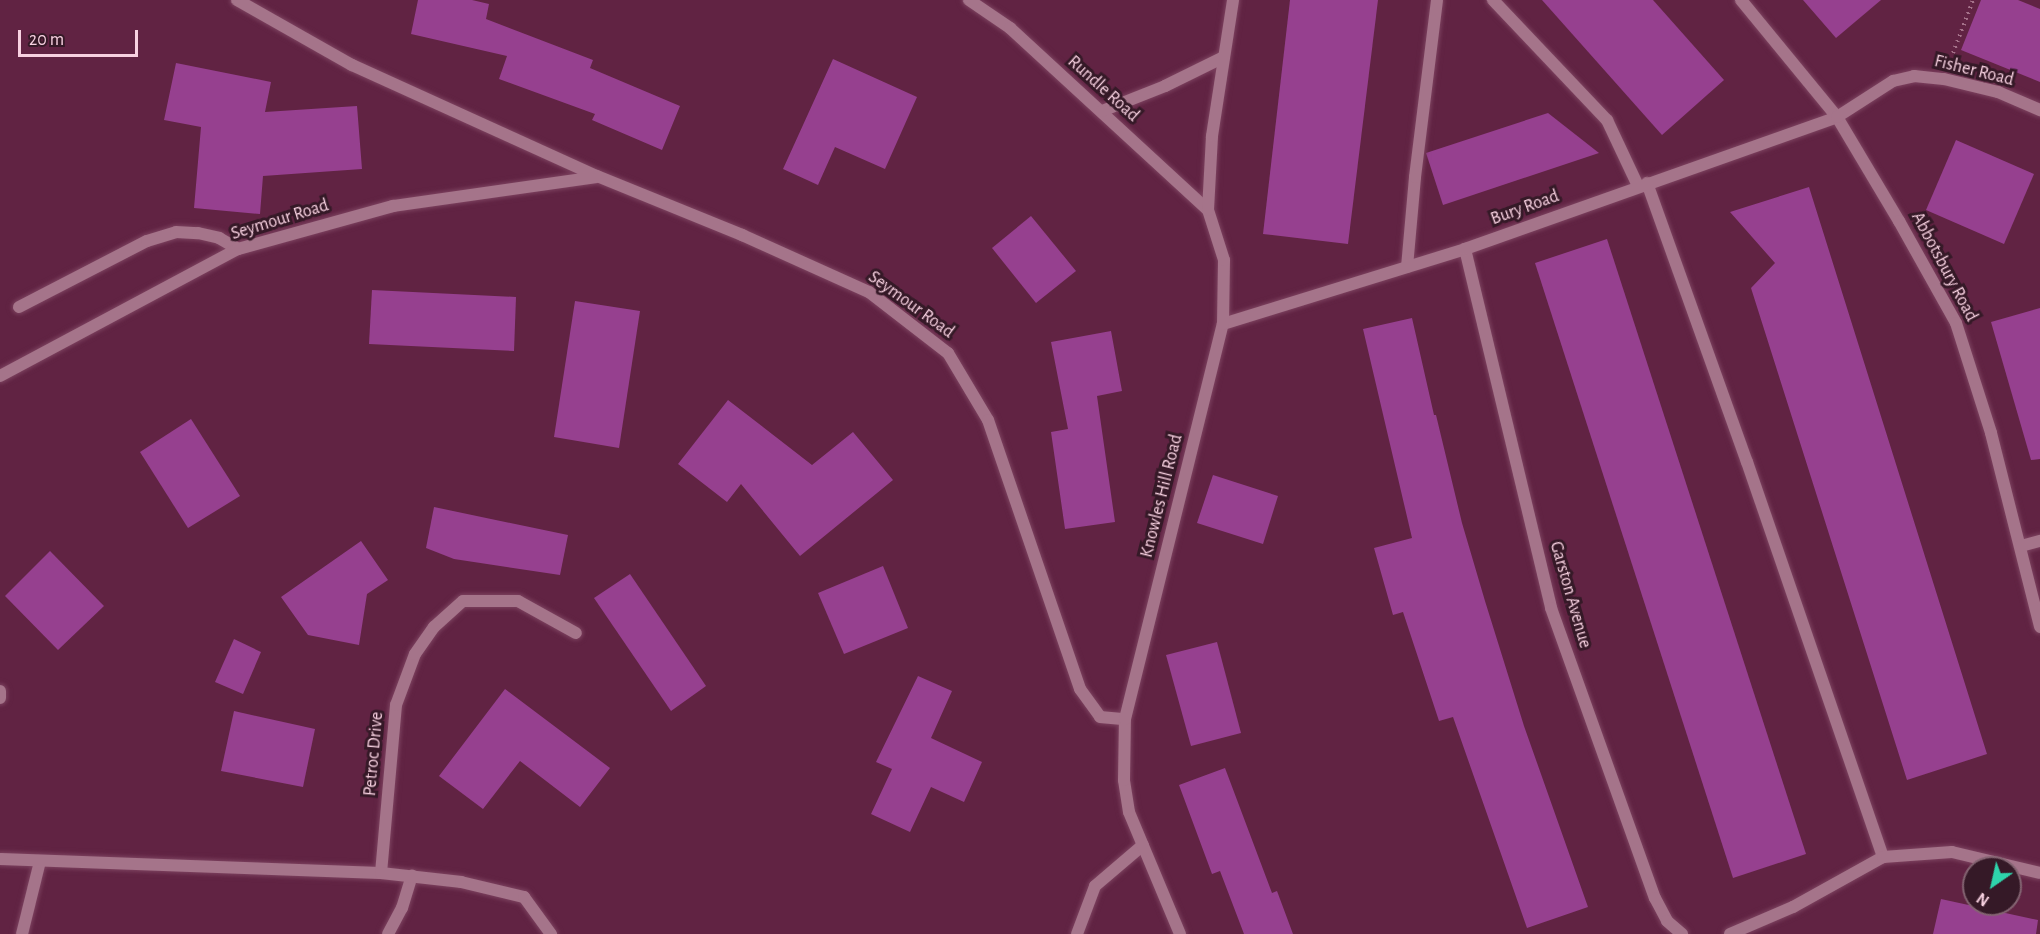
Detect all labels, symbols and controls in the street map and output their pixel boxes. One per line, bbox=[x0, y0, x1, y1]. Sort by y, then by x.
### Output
scale bar bbox=[21, 18, 141, 56]
text: 20 m bbox=[29, 31, 64, 49]
street label: Rundle Road bbox=[1063, 51, 1143, 127]
street label: Fisher Road bbox=[1932, 51, 2016, 91]
street label: Bury Road bbox=[1488, 186, 1562, 230]
street label: Seymour Road bbox=[229, 195, 331, 245]
street label: Abbotsbury Road bbox=[1906, 209, 1982, 325]
street label: Seymour Road bbox=[864, 267, 958, 343]
street label: Knowles Hill Road bbox=[1136, 432, 1188, 560]
street label: Garston Avenue bbox=[1544, 539, 1596, 651]
street label: Petroc Drive bbox=[360, 711, 388, 797]
north arrow bbox=[1962, 856, 2022, 916]
text: N bbox=[1974, 890, 1992, 909]

